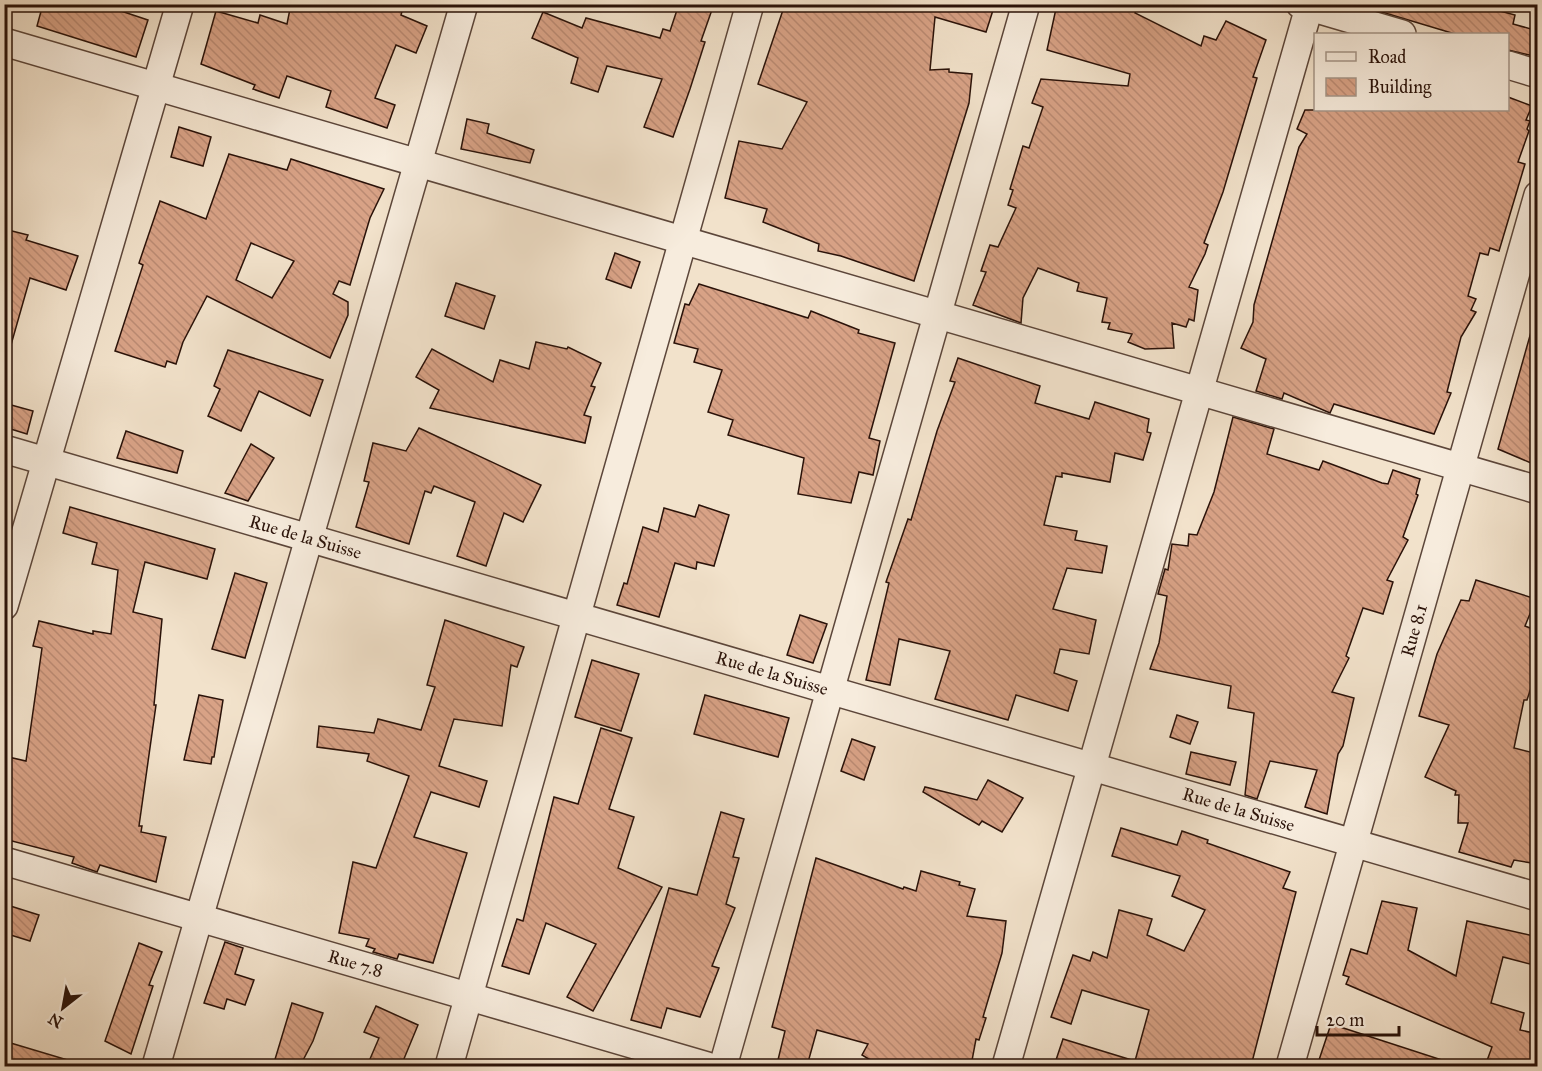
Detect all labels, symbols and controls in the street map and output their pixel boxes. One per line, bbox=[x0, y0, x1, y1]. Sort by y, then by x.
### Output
legend bbox=[1314, 33, 1509, 111]
text: Road bbox=[1368, 46, 1406, 68]
text: Building bbox=[1368, 76, 1432, 99]
street label: Rue de la Suisse bbox=[247, 510, 364, 564]
street label: Rue 8.1 bbox=[1396, 601, 1432, 659]
street label: Rue de la Suisse bbox=[713, 646, 831, 700]
street label: Rue de la Suisse bbox=[1180, 783, 1297, 836]
street label: Rue 7.8 bbox=[325, 945, 385, 982]
north arrow bbox=[33, 978, 93, 1038]
scale bar bbox=[1317, 999, 1400, 1037]
text: N bbox=[44, 1009, 66, 1032]
text: 20 m bbox=[1326, 1009, 1364, 1031]

